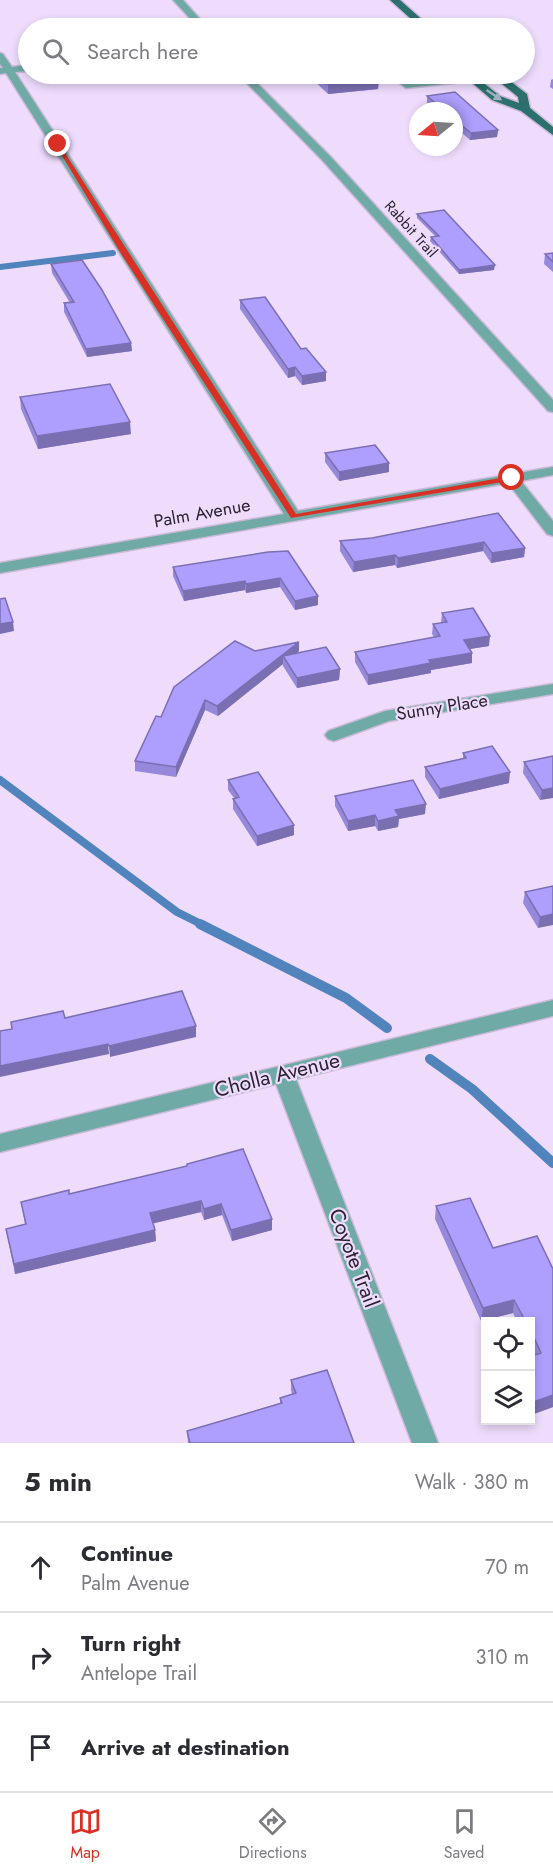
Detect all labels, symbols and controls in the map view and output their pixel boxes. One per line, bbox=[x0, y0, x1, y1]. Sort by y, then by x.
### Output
search box bbox=[18, 18, 535, 84]
icon: search bbox=[39, 35, 72, 68]
text: Search here bbox=[87, 35, 198, 67]
one-way arrow bbox=[485, 89, 501, 101]
north arrow bbox=[409, 102, 463, 156]
route end bbox=[44, 130, 70, 156]
street label: Rabbit Trail bbox=[379, 196, 443, 262]
route start bbox=[498, 464, 524, 490]
street label: Palm Avenue bbox=[152, 492, 252, 534]
street label: Sunny Place bbox=[395, 687, 489, 727]
street label: Cholla Avenue bbox=[211, 1045, 343, 1105]
street label: Coyote Trail bbox=[321, 1204, 387, 1312]
map controls bbox=[481, 1317, 535, 1425]
button: locate bbox=[481, 1317, 535, 1371]
button: layers bbox=[481, 1371, 535, 1425]
text: 5 min bbox=[24, 1463, 92, 1501]
text: Walk · 380 m bbox=[415, 1468, 529, 1497]
text: Continue bbox=[81, 1537, 173, 1569]
icon: ahead bbox=[24, 1551, 57, 1584]
text: 70 m bbox=[485, 1553, 529, 1582]
text: Palm Avenue bbox=[81, 1569, 189, 1598]
text: Turn right bbox=[81, 1627, 181, 1659]
icon: right bbox=[24, 1641, 57, 1674]
text: 310 m bbox=[475, 1643, 529, 1672]
text: Antelope Trail bbox=[81, 1659, 197, 1688]
icon: arrive bbox=[24, 1731, 57, 1764]
text: Arrive at destination bbox=[81, 1731, 290, 1763]
tab: Map bbox=[69, 1805, 102, 1864]
tab: Directions bbox=[239, 1805, 307, 1864]
tab: Saved bbox=[444, 1805, 484, 1864]

